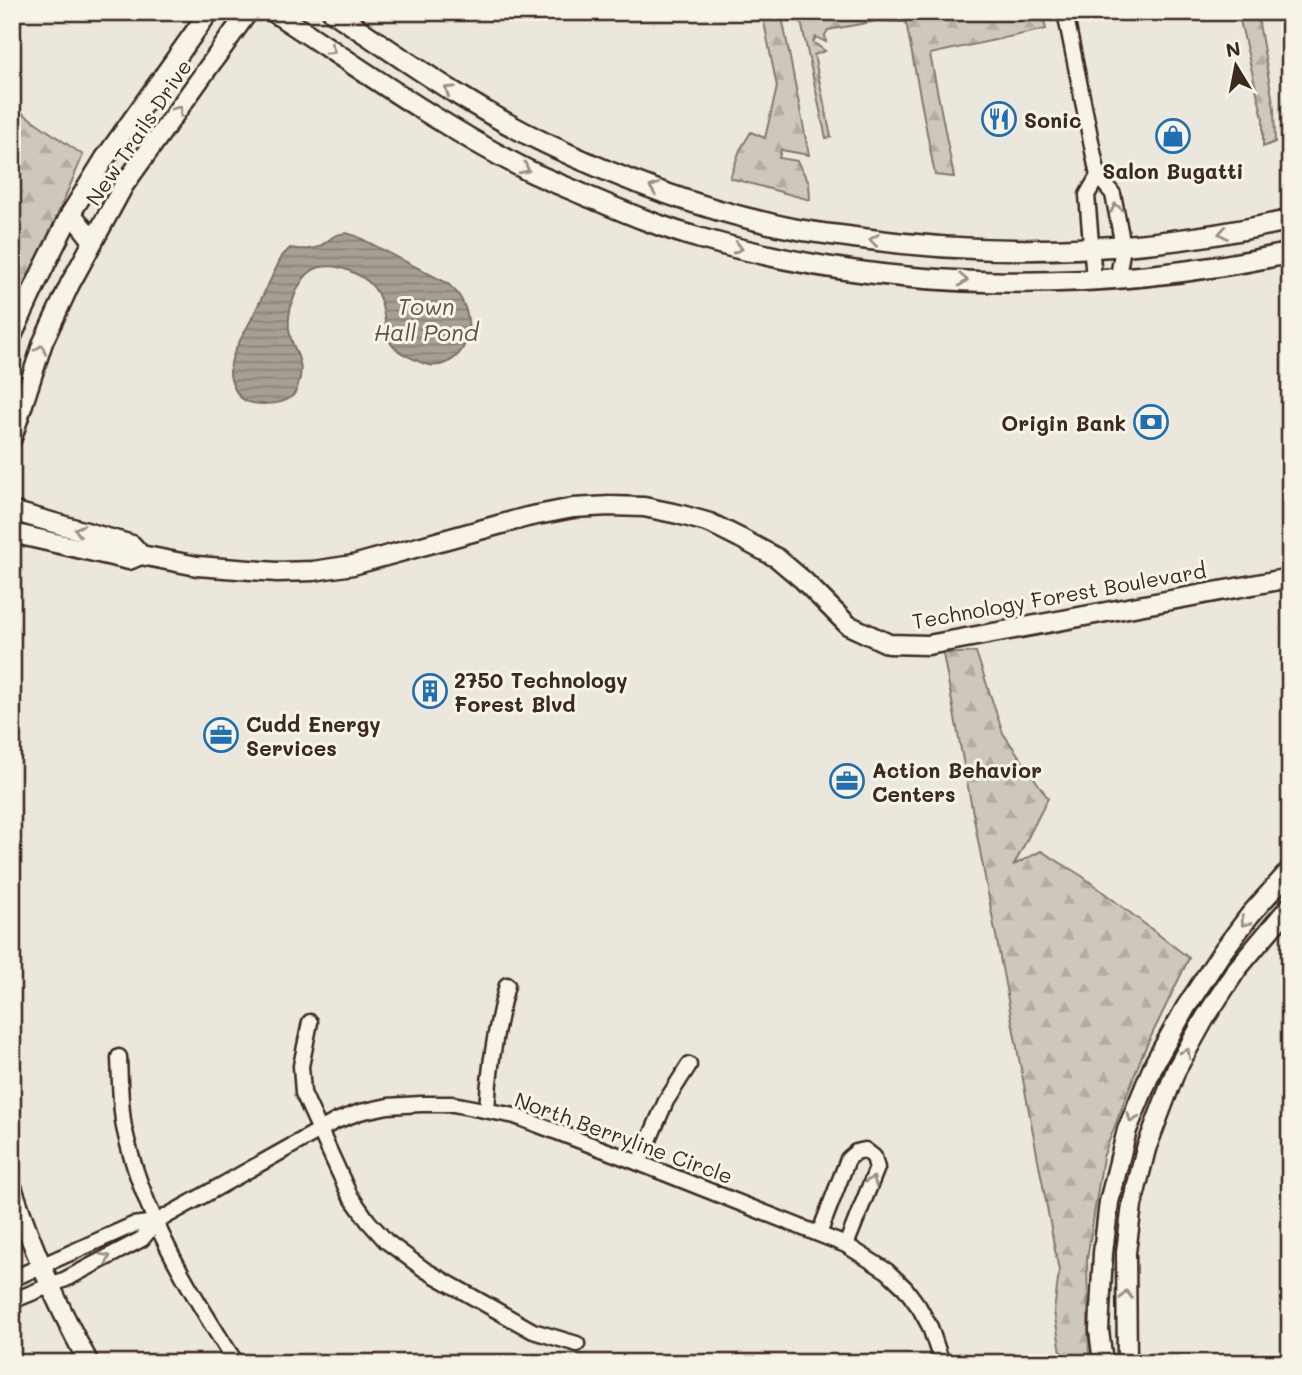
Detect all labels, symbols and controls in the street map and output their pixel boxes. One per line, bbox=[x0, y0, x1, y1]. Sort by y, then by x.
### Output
north arrow bbox=[1200, 32, 1270, 102]
text: N bbox=[1224, 35, 1242, 62]
one-way arrow bbox=[324, 41, 337, 54]
street label: New Trails Drive bbox=[79, 54, 197, 210]
one-way arrow bbox=[444, 85, 457, 98]
restaurant icon: Sonic bbox=[980, 100, 1018, 138]
one-way arrow bbox=[169, 105, 182, 118]
place label: Sonic bbox=[1024, 106, 1082, 133]
shop icon: Salon Bugatti bbox=[1154, 117, 1192, 155]
place label: Salon Bugatti bbox=[1102, 157, 1244, 184]
one-way arrow bbox=[518, 160, 530, 174]
one-way arrow bbox=[648, 182, 660, 196]
one-way arrow bbox=[1109, 202, 1124, 214]
one-way arrow bbox=[1217, 225, 1229, 240]
one-way arrow bbox=[868, 233, 880, 248]
one-way arrow bbox=[732, 240, 744, 254]
one-way arrow bbox=[957, 273, 968, 288]
water label: Town Hall Pond bbox=[374, 291, 480, 347]
one-way arrow bbox=[33, 344, 47, 356]
bank icon: Origin Bank bbox=[1132, 403, 1170, 441]
place label: Origin Bank bbox=[1001, 409, 1126, 436]
one-way arrow bbox=[73, 523, 85, 538]
street label: Technology Forest Boulevard bbox=[910, 556, 1208, 634]
place label: 2750 Technology Forest Blvd bbox=[454, 666, 628, 717]
building icon: 2750 Technology Forest Blvd bbox=[411, 672, 449, 710]
place label: Cudd Energy Services bbox=[246, 710, 381, 761]
office icon: Cudd Energy Services bbox=[202, 716, 240, 754]
place label: Action Behavior Centers bbox=[872, 756, 1042, 807]
office icon: Action Behavior Centers bbox=[828, 762, 866, 800]
one-way arrow bbox=[1241, 914, 1254, 927]
one-way arrow bbox=[1178, 1047, 1191, 1060]
street label: North Berryline Circle bbox=[511, 1085, 737, 1189]
one-way arrow bbox=[1126, 1111, 1140, 1124]
one-way arrow bbox=[863, 1176, 877, 1188]
one-way arrow bbox=[99, 1253, 112, 1266]
one-way arrow bbox=[1118, 1289, 1133, 1300]

